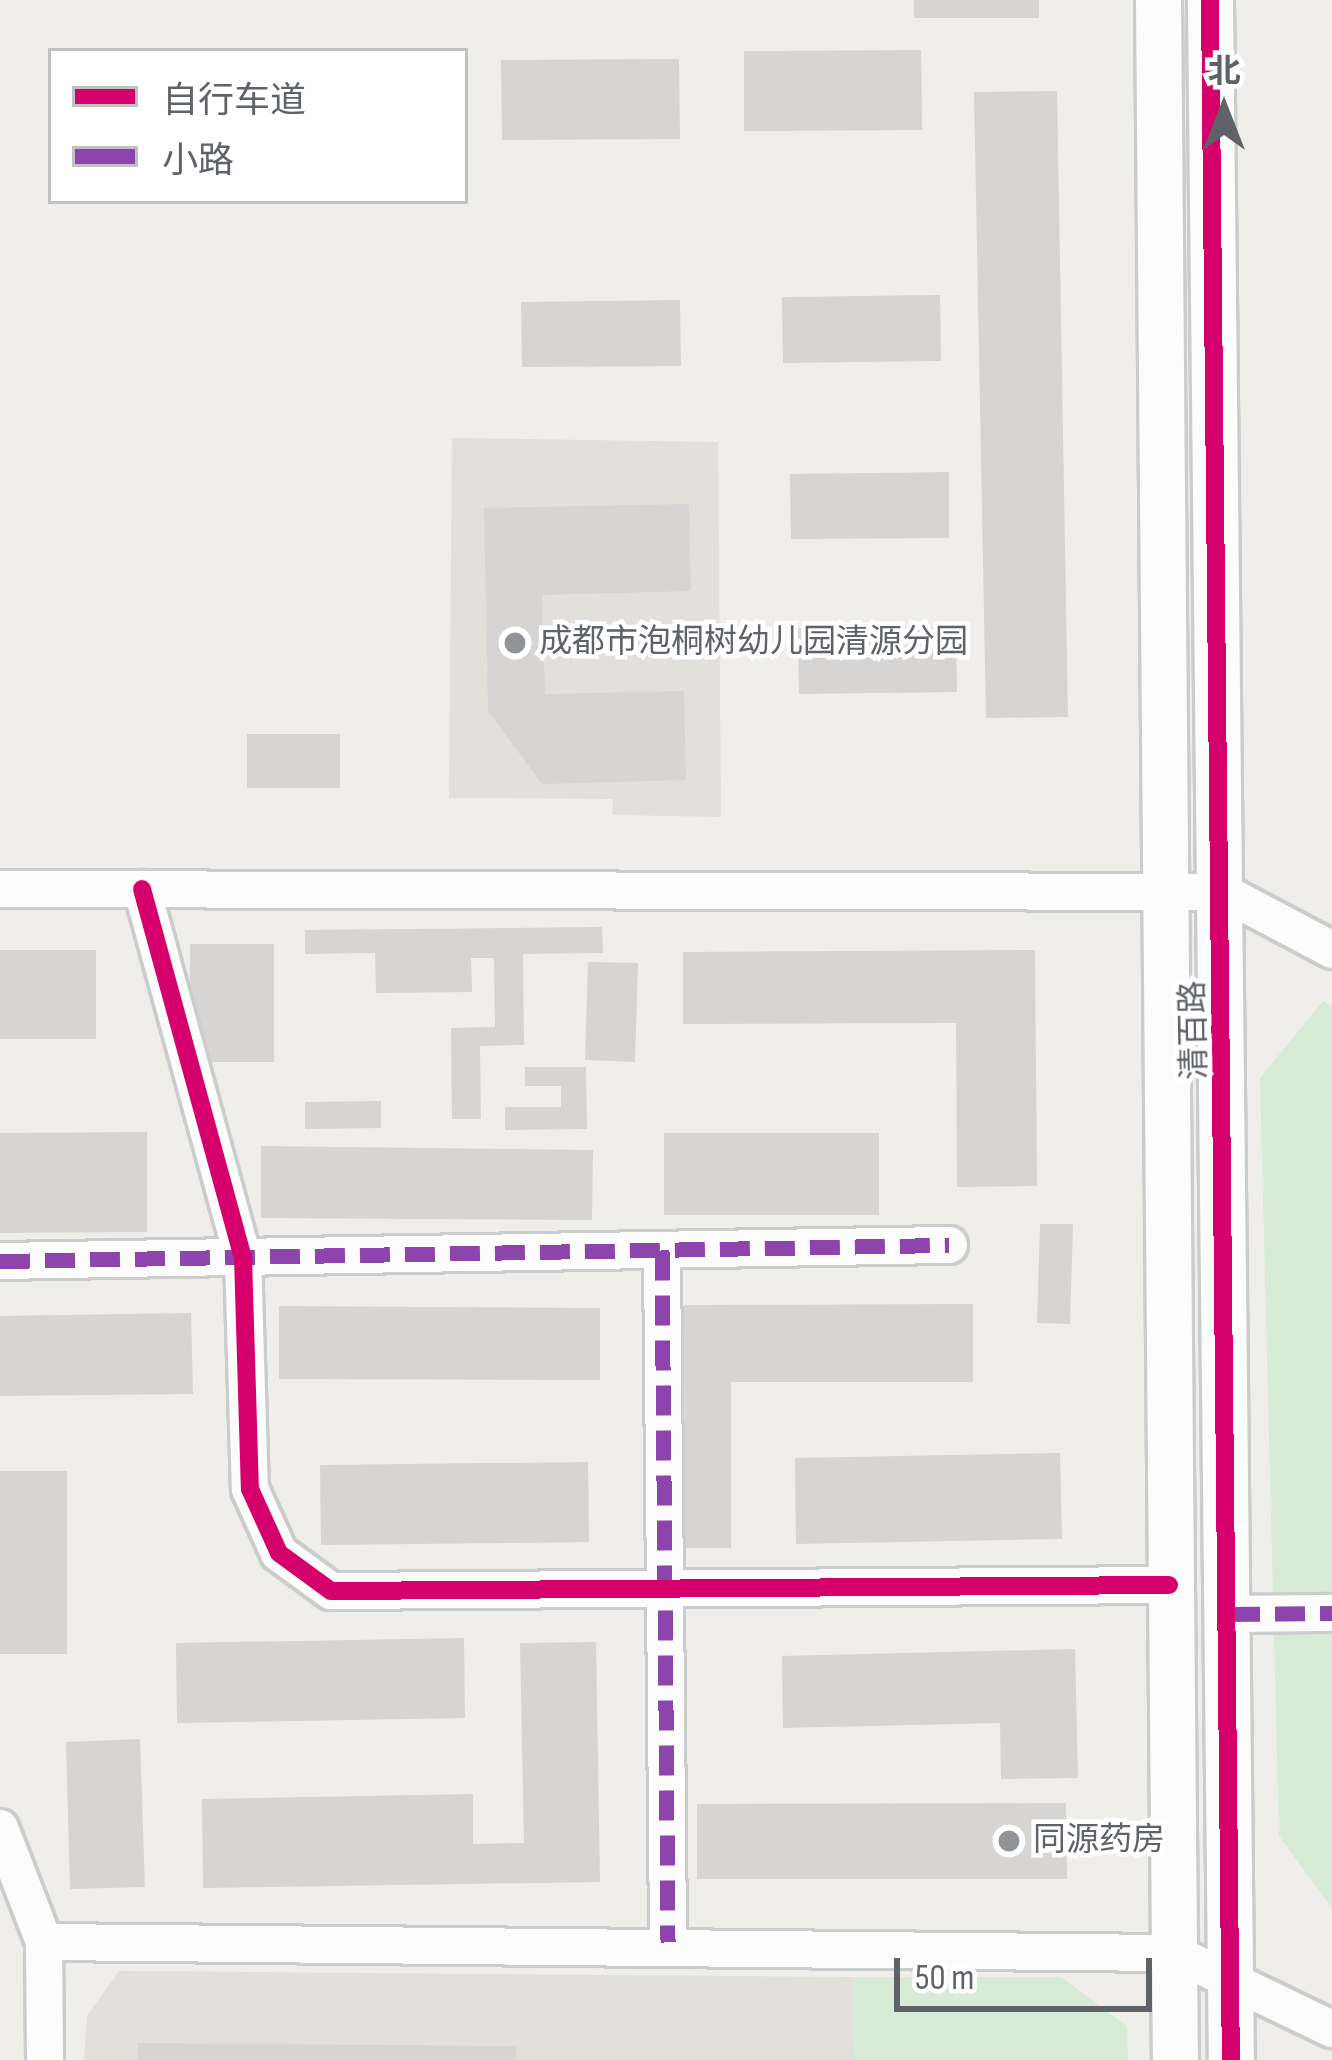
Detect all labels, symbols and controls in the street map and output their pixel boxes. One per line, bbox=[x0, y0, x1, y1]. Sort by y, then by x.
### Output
legend bbox=[48, 48, 468, 204]
north arrow bbox=[1164, 48, 1284, 168]
text: 北 bbox=[1208, 52, 1241, 92]
text: 自行车道 bbox=[162, 80, 306, 123]
text: 小路 bbox=[162, 140, 234, 183]
place label: 成都市泡桐树幼儿园清源分园 bbox=[539, 623, 968, 663]
marker: 成都市泡桐树幼儿园清源分园 bbox=[502, 630, 528, 656]
street label: 清百路 bbox=[1174, 980, 1216, 1080]
place label: 同源药房 bbox=[1033, 1821, 1165, 1861]
marker: 同源药房 bbox=[996, 1828, 1022, 1854]
scale bar bbox=[900, 1934, 1158, 2008]
text: 50 m bbox=[915, 1957, 974, 2000]

